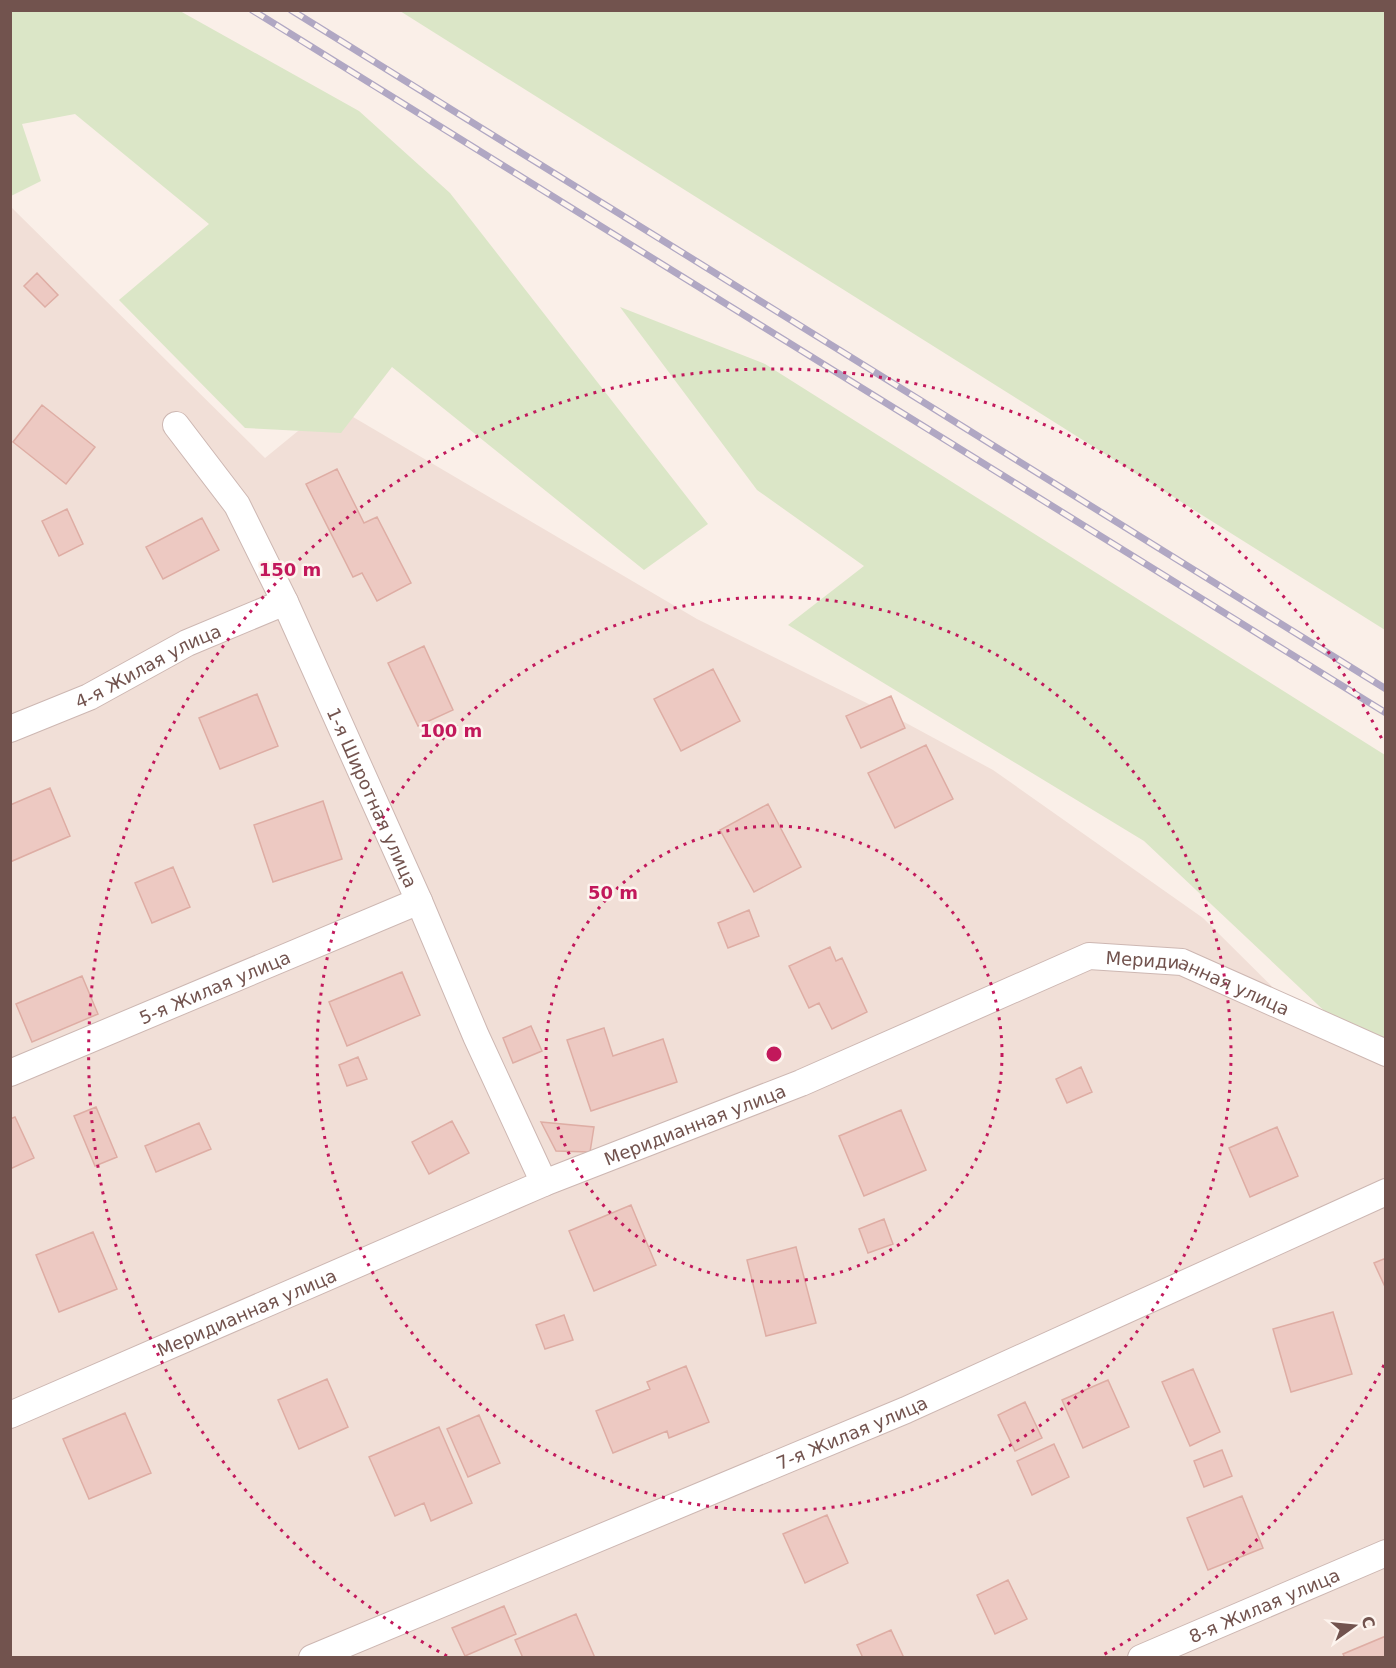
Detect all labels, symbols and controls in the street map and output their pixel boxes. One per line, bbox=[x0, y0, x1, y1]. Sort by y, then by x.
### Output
text: 150 m bbox=[259, 559, 321, 580]
street label: 4-я Жилая улица bbox=[72, 619, 224, 712]
street label: 1-я Широтная улица bbox=[323, 704, 422, 891]
text: 100 m bbox=[420, 720, 482, 741]
text: 50 m bbox=[588, 882, 638, 903]
street label: 5-я Жилая улица bbox=[136, 946, 293, 1028]
street label: Меридианная улица bbox=[1105, 947, 1293, 1019]
centre of rings bbox=[764, 1044, 784, 1064]
street label: Меридианная улица bbox=[601, 1080, 789, 1169]
street label: Меридианная улица bbox=[154, 1264, 339, 1360]
street label: 7-я Жилая улица bbox=[773, 1391, 931, 1473]
street label: 8-я Жилая улица bbox=[1186, 1564, 1343, 1647]
north arrow bbox=[1324, 1596, 1384, 1656]
text: С bbox=[1357, 1614, 1379, 1630]

